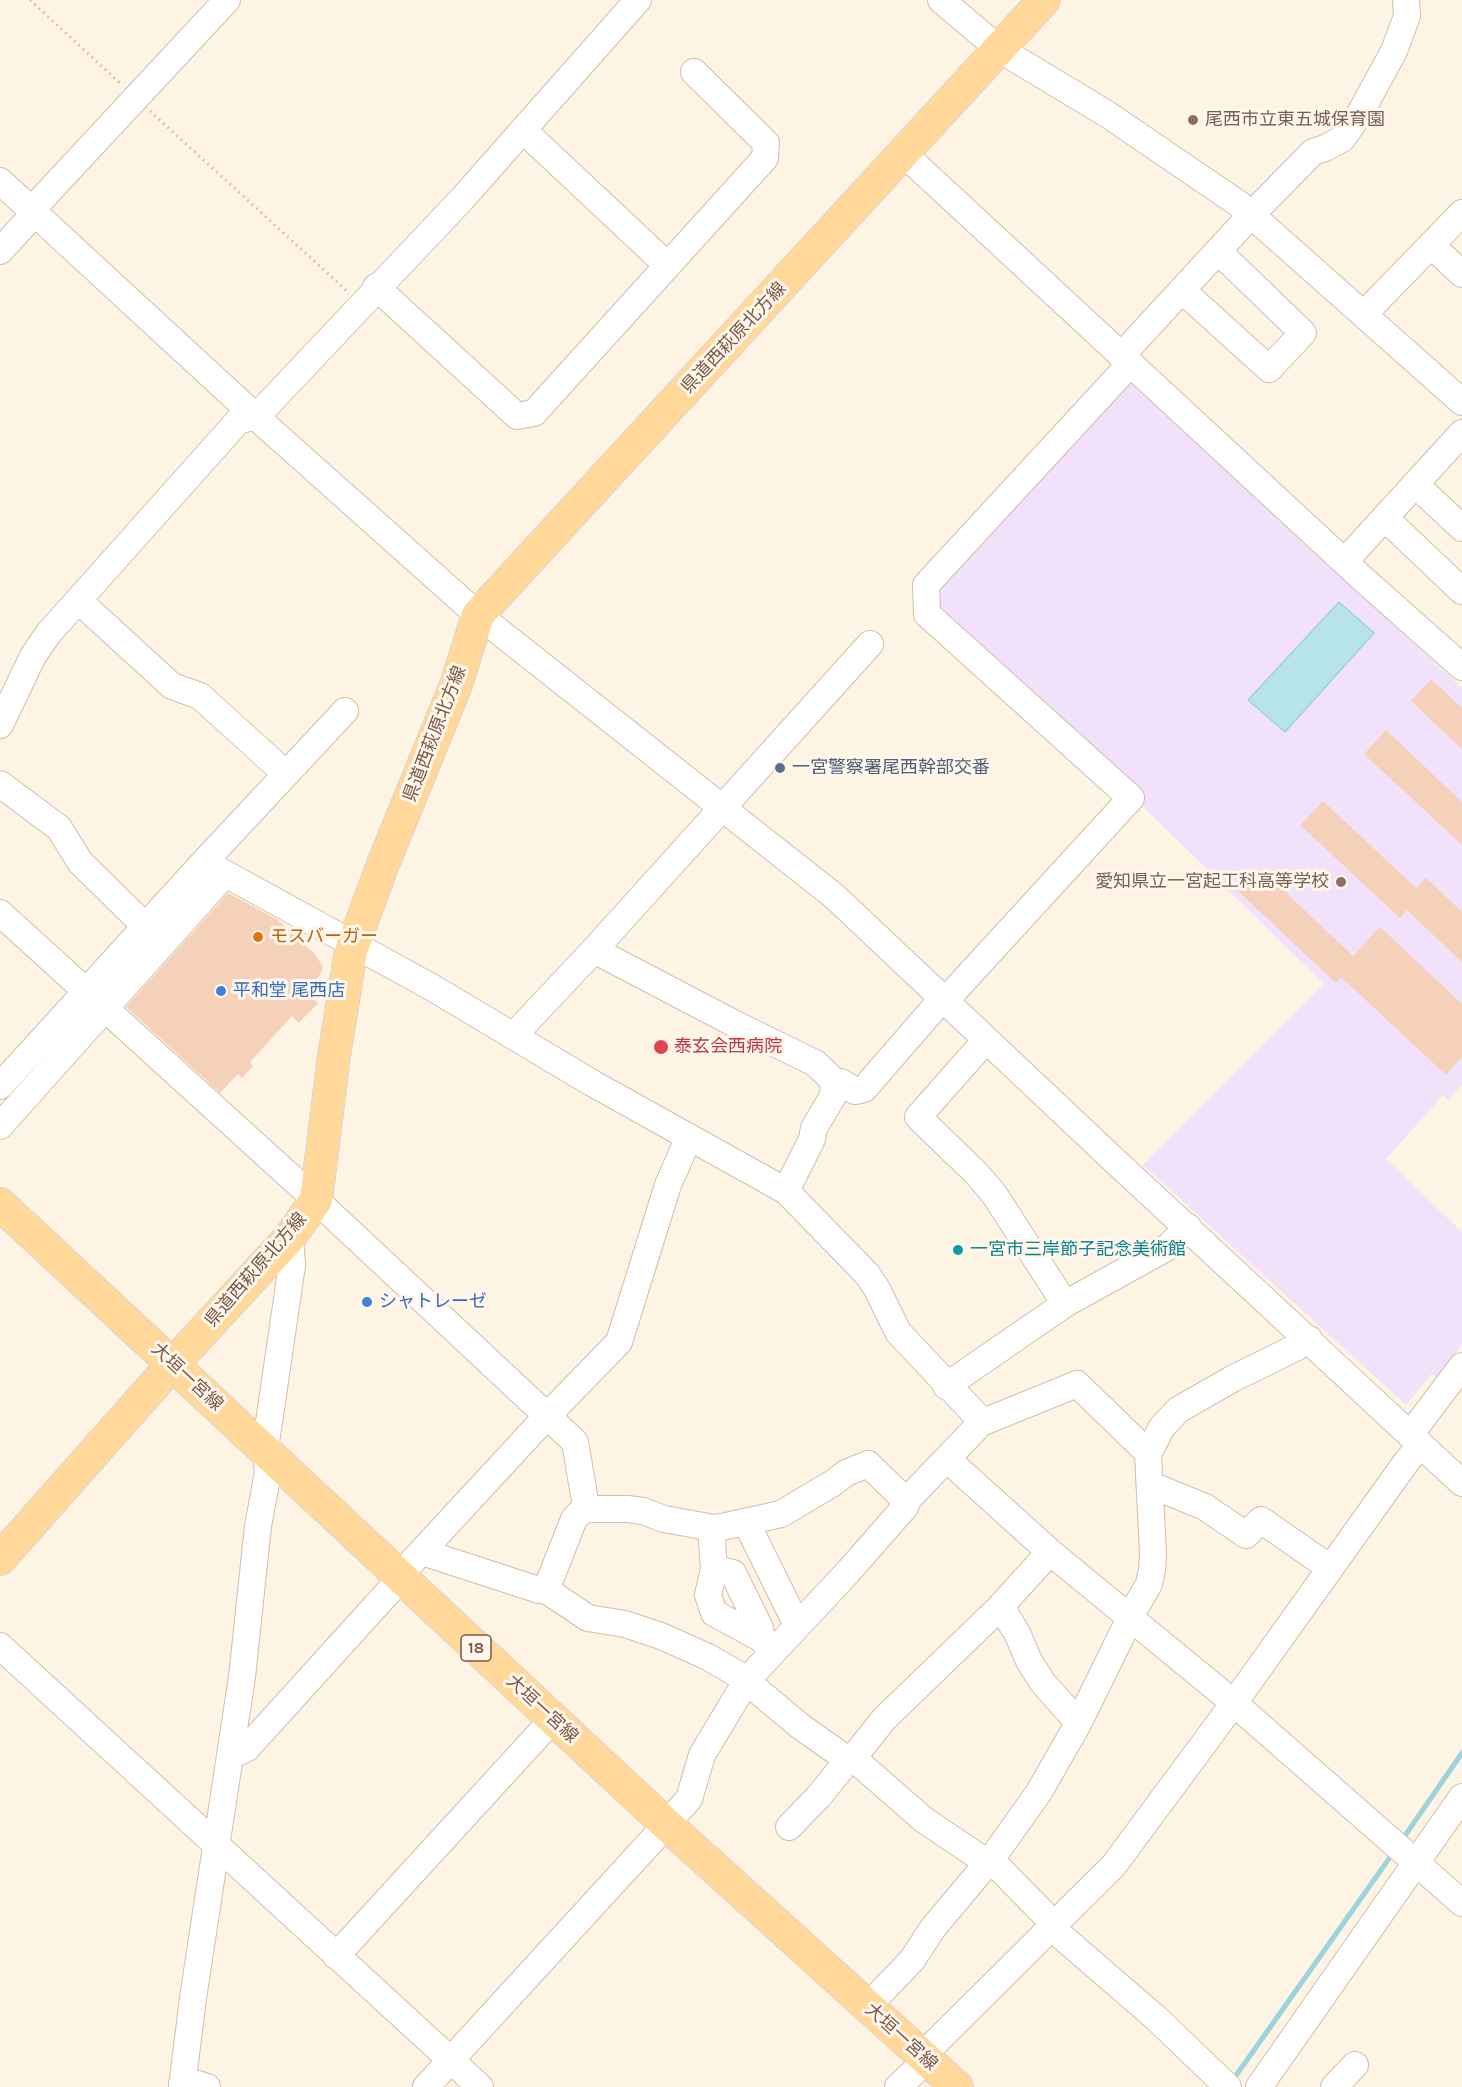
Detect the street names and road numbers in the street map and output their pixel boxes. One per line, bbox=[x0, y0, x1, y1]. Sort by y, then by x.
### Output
street label: 県道西萩原北方線 bbox=[677, 278, 791, 398]
street label: 県道西萩原北方線 bbox=[399, 663, 471, 805]
street label: 県道西萩原北方線 bbox=[201, 1209, 311, 1331]
street label: 大垣一宮線 bbox=[147, 1338, 227, 1416]
road number: 18 bbox=[461, 1635, 491, 1661]
street label: 大垣一宮線 bbox=[502, 1670, 582, 1748]
street label: 大垣一宮線 bbox=[860, 1999, 942, 2075]

